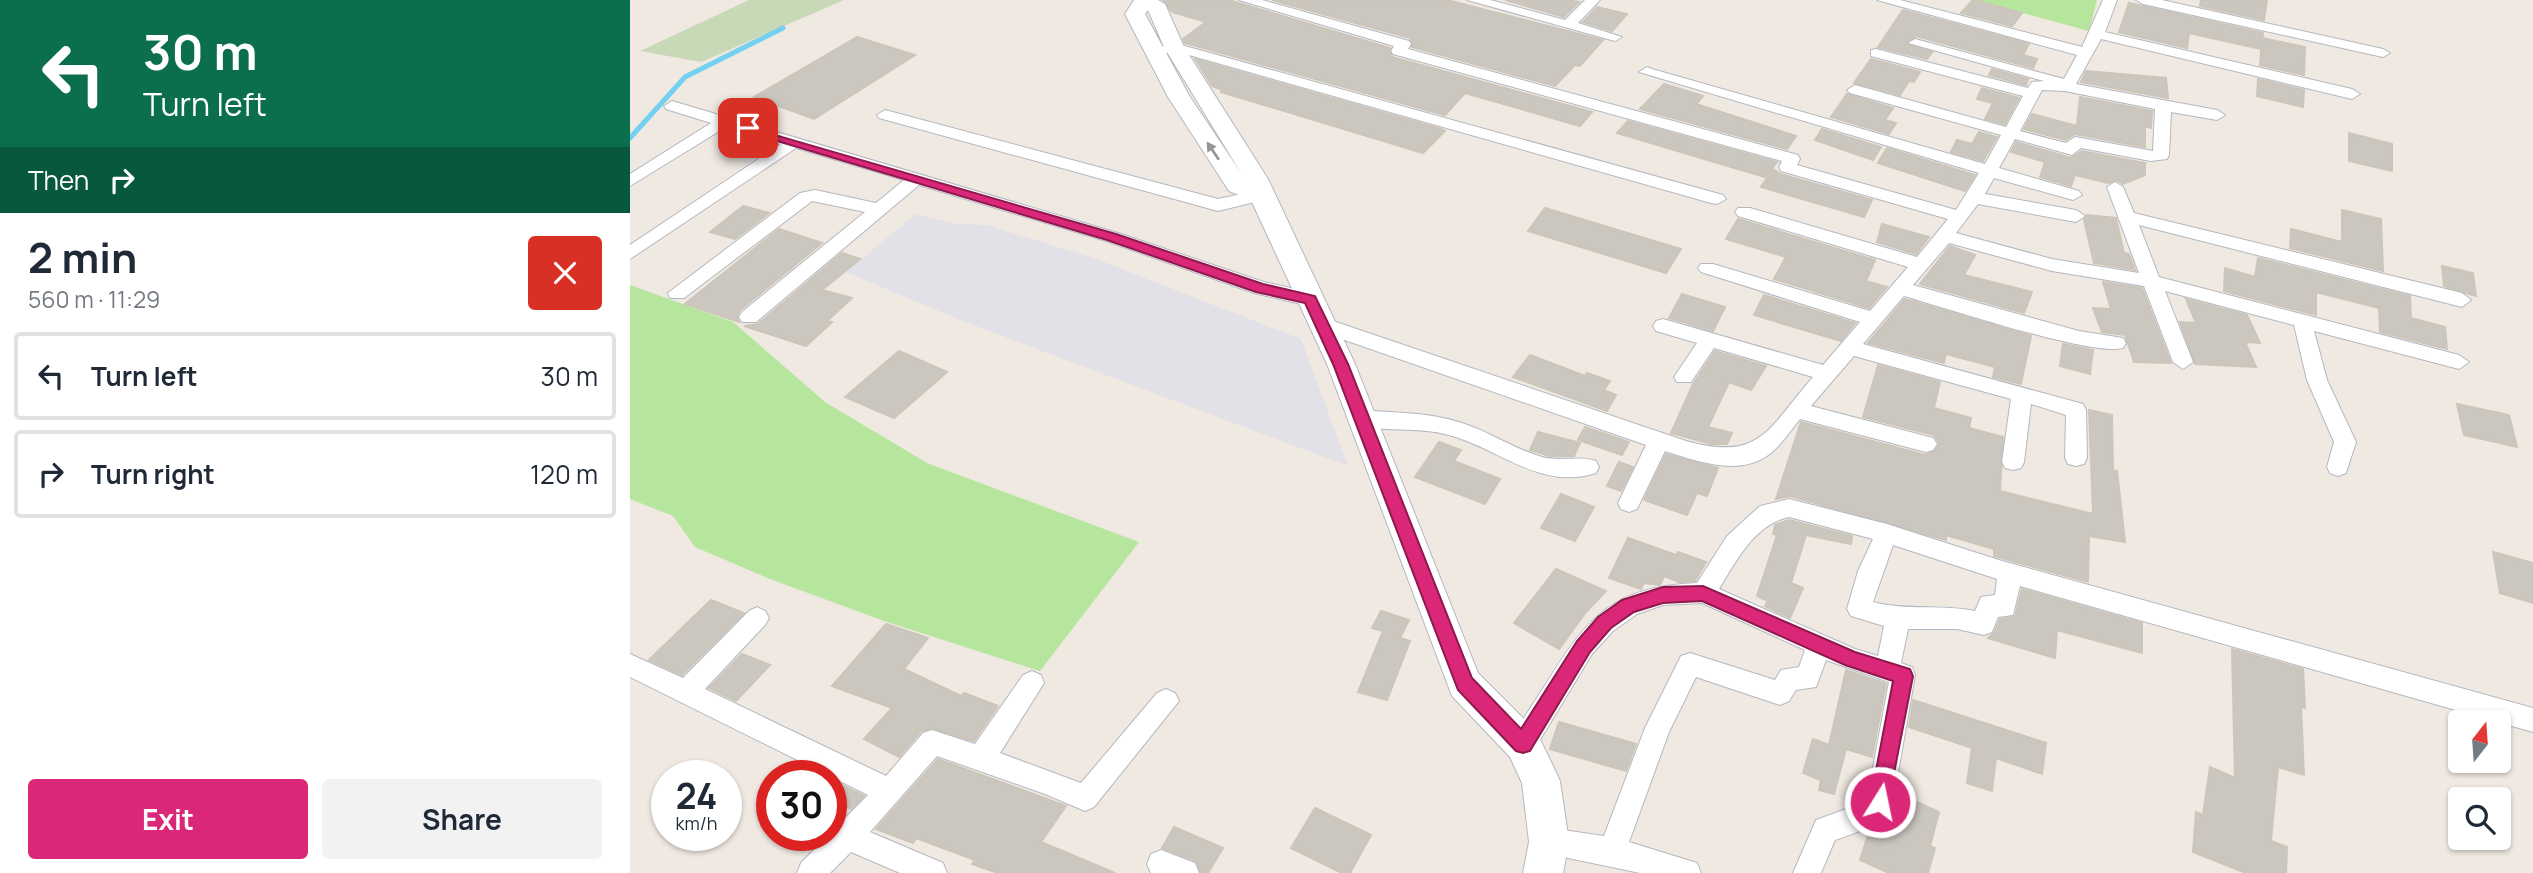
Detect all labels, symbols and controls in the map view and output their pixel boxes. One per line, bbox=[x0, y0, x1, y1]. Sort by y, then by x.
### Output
text: 30 m bbox=[143, 18, 258, 85]
icon: left bbox=[28, 28, 119, 119]
text: Turn left bbox=[143, 82, 267, 126]
pin bbox=[718, 98, 778, 158]
icon: arrive bbox=[729, 109, 767, 147]
one-way arrow bbox=[1206, 142, 1220, 160]
icon: right bbox=[103, 161, 141, 199]
text: Then bbox=[28, 162, 89, 198]
text: 2 min bbox=[28, 228, 137, 286]
button: close bbox=[528, 236, 602, 310]
text: 560 m · 11:29 bbox=[28, 283, 160, 315]
icon: left bbox=[32, 357, 70, 395]
text: Turn left bbox=[91, 358, 198, 394]
text: 30 m bbox=[541, 358, 598, 394]
icon: right bbox=[32, 455, 70, 493]
text: Turn right bbox=[91, 456, 215, 492]
text: 120 m bbox=[530, 456, 598, 492]
north arrow bbox=[2448, 710, 2511, 774]
map controls bbox=[2448, 710, 2511, 850]
speed limit sign: 30 bbox=[756, 760, 847, 851]
position arrow bbox=[1843, 765, 1917, 839]
text: 24 bbox=[676, 772, 717, 820]
button: Exit bbox=[28, 779, 308, 859]
button: Share bbox=[322, 779, 602, 859]
button: search bbox=[2448, 787, 2511, 850]
text: km/h bbox=[676, 811, 717, 835]

